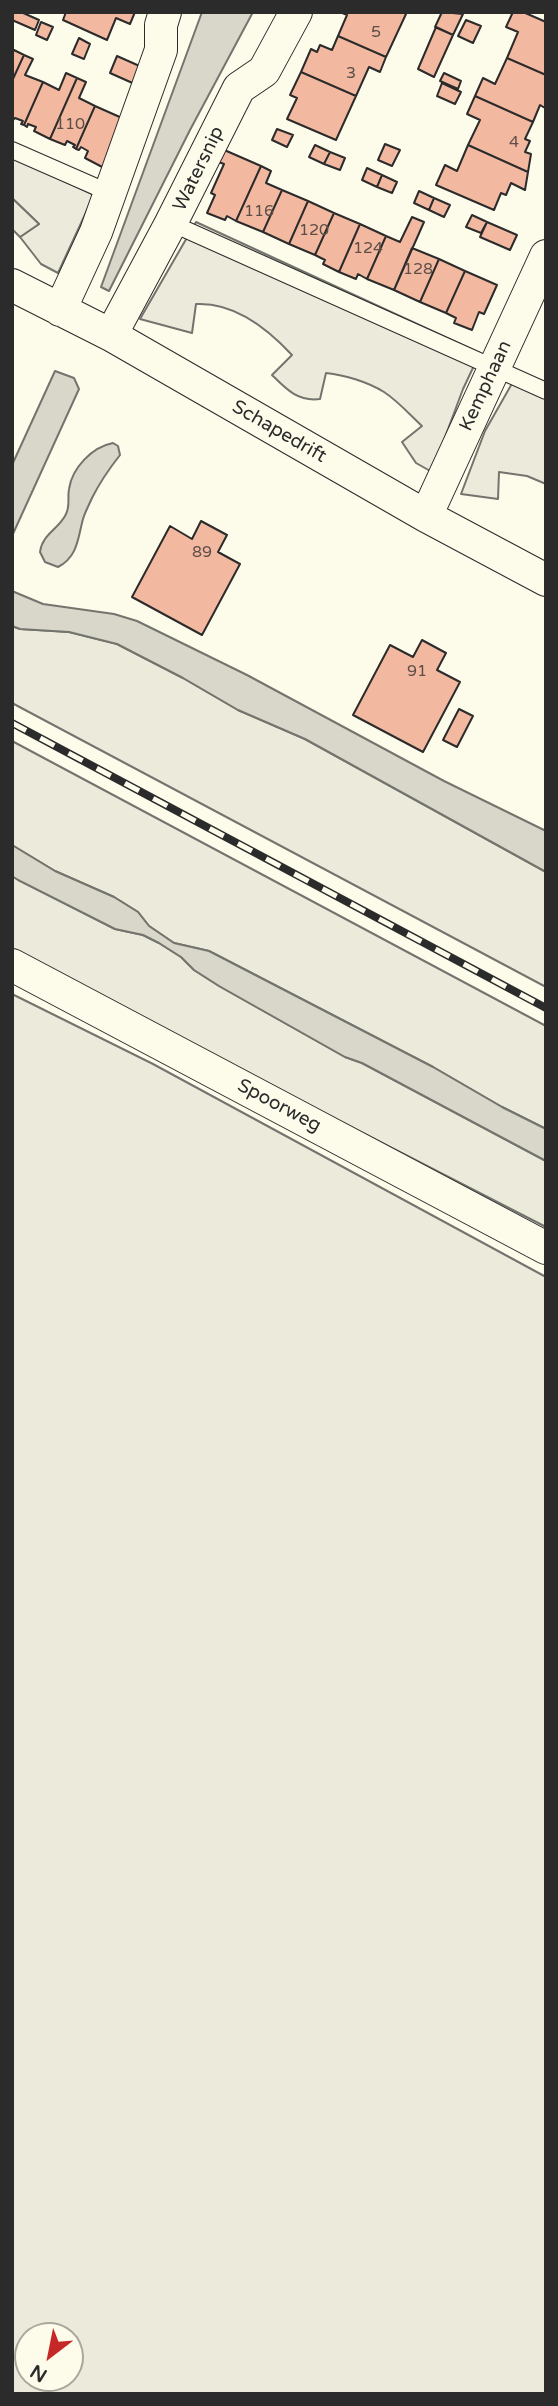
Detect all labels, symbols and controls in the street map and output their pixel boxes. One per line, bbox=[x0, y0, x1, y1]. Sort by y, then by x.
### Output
house number: 5 bbox=[371, 23, 381, 43]
house number: 3 bbox=[346, 64, 356, 84]
house number: 110 bbox=[55, 115, 85, 135]
street label: Watersnip bbox=[169, 123, 229, 215]
house number: 4 bbox=[509, 133, 519, 153]
house number: 116 bbox=[244, 202, 274, 222]
house number: 120 bbox=[299, 221, 329, 241]
house number: 124 bbox=[353, 239, 383, 259]
house number: 128 bbox=[403, 260, 433, 280]
street label: Kemphaan bbox=[455, 337, 517, 435]
street label: Schapedrift bbox=[228, 396, 330, 468]
house number: 89 bbox=[192, 543, 212, 563]
house number: 91 bbox=[407, 662, 427, 682]
street label: Spoorweg bbox=[233, 1074, 325, 1138]
north arrow bbox=[14, 2322, 84, 2392]
text: N bbox=[27, 2360, 51, 2386]

